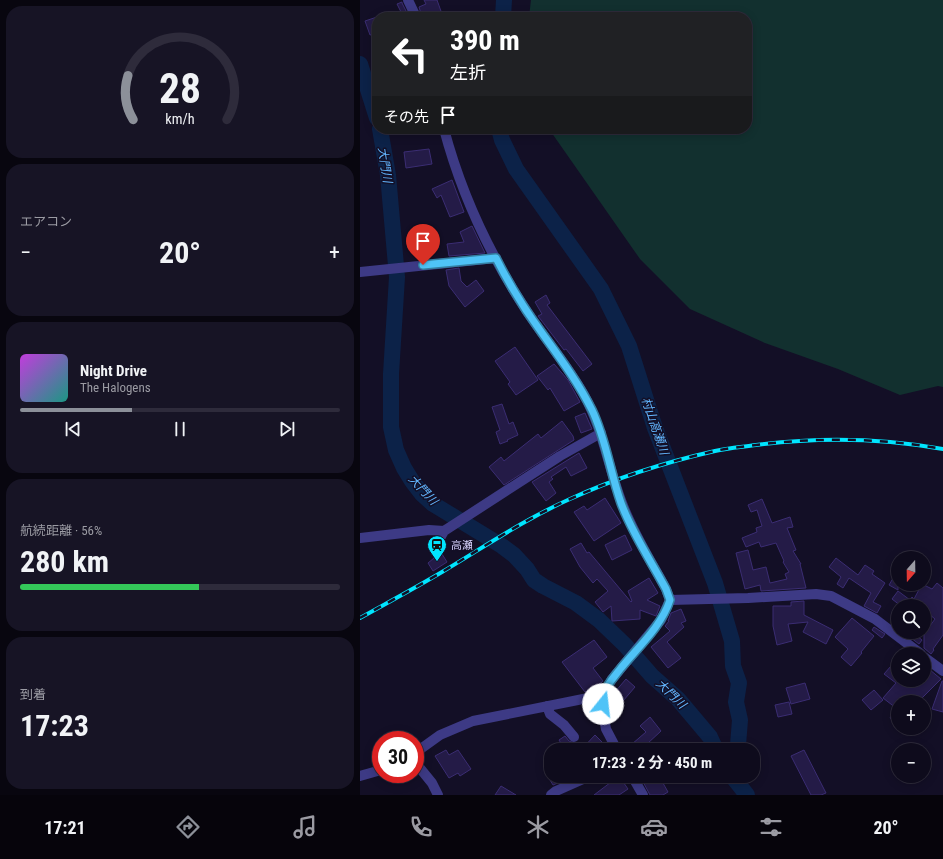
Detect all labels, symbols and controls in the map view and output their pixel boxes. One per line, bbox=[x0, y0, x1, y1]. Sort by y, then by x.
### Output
text: 390 m bbox=[450, 24, 520, 57]
icon: left bbox=[384, 28, 436, 80]
text: 左折 bbox=[450, 62, 486, 83]
text: 28 bbox=[159, 64, 201, 113]
icon: arrive bbox=[437, 104, 459, 126]
text: その先 bbox=[384, 108, 429, 126]
text: km/h bbox=[165, 110, 195, 126]
water label: 大門川 bbox=[375, 146, 395, 186]
text: エアコン bbox=[20, 214, 72, 229]
pin bbox=[406, 224, 440, 265]
icon: arrive bbox=[412, 230, 434, 252]
text: 20° bbox=[159, 235, 201, 270]
text: − bbox=[20, 240, 31, 265]
text: + bbox=[329, 240, 340, 265]
text: Night Drive bbox=[80, 362, 147, 380]
text: The Halogens bbox=[80, 380, 151, 395]
water label: 村山高瀬川 bbox=[639, 395, 672, 459]
icon: previous bbox=[62, 418, 84, 440]
icon: pause bbox=[169, 418, 191, 440]
icon: next bbox=[276, 418, 298, 440]
water label: 大門川 bbox=[406, 472, 442, 509]
text: 航続距離 · 56% bbox=[20, 523, 102, 538]
station icon: 高瀬 bbox=[426, 534, 448, 562]
place label: 高瀬 bbox=[451, 539, 473, 552]
text: 280 km bbox=[20, 544, 109, 579]
north arrow bbox=[891, 551, 931, 591]
map controls bbox=[891, 551, 931, 783]
button: search bbox=[891, 599, 931, 639]
button: layers bbox=[891, 647, 931, 687]
water label: 大門川 bbox=[653, 676, 690, 713]
position arrow bbox=[582, 683, 624, 725]
text: 到着 bbox=[20, 687, 46, 702]
button: + bbox=[891, 695, 931, 735]
text: 17:23 bbox=[20, 708, 89, 743]
speed limit sign: 30 bbox=[372, 731, 424, 783]
button: − bbox=[891, 743, 931, 783]
text: 17:23 · 2 分 · 450 m bbox=[592, 754, 712, 772]
icon: directions bbox=[174, 813, 202, 841]
icon: music bbox=[291, 813, 319, 841]
icon: phone bbox=[407, 813, 435, 841]
icon: climate bbox=[524, 813, 552, 841]
icon: car bbox=[640, 813, 668, 841]
icon: filters bbox=[757, 813, 785, 841]
text: 17:21 bbox=[44, 817, 86, 838]
text: 20° bbox=[873, 817, 899, 838]

